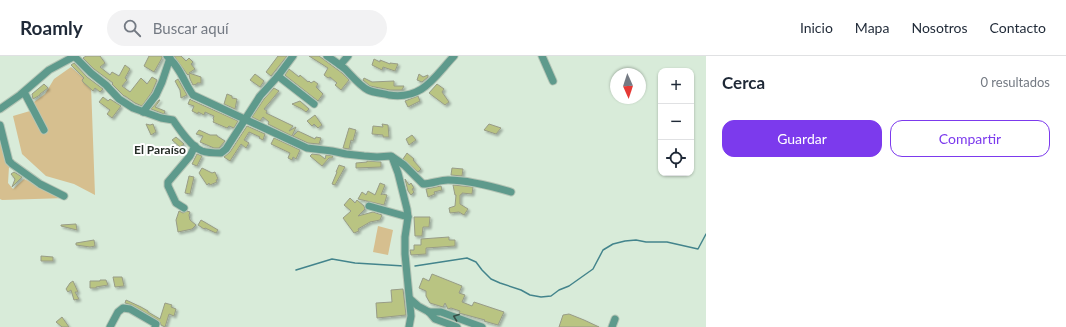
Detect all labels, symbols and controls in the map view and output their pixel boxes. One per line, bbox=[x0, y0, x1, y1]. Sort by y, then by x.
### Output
search box bbox=[107, 10, 387, 46]
text: Roamly bbox=[20, 16, 83, 39]
icon: search bbox=[121, 17, 143, 39]
text: Buscar aquí bbox=[153, 19, 229, 37]
text: Inicio bbox=[800, 19, 833, 36]
text: Mapa bbox=[855, 19, 889, 36]
text: Nosotros bbox=[911, 19, 968, 36]
text: Contacto bbox=[990, 19, 1046, 36]
north arrow bbox=[610, 68, 646, 104]
map controls bbox=[658, 68, 694, 176]
button: + bbox=[658, 68, 694, 104]
text: Cerca bbox=[722, 72, 765, 93]
text: 0 resultados bbox=[980, 74, 1050, 90]
button: − bbox=[658, 104, 694, 140]
button: Guardar bbox=[722, 120, 882, 157]
button: Compartir bbox=[890, 120, 1050, 157]
button: locate bbox=[658, 140, 694, 176]
district label: El Paraíso bbox=[134, 142, 186, 157]
one-way arrow bbox=[452, 314, 459, 322]

